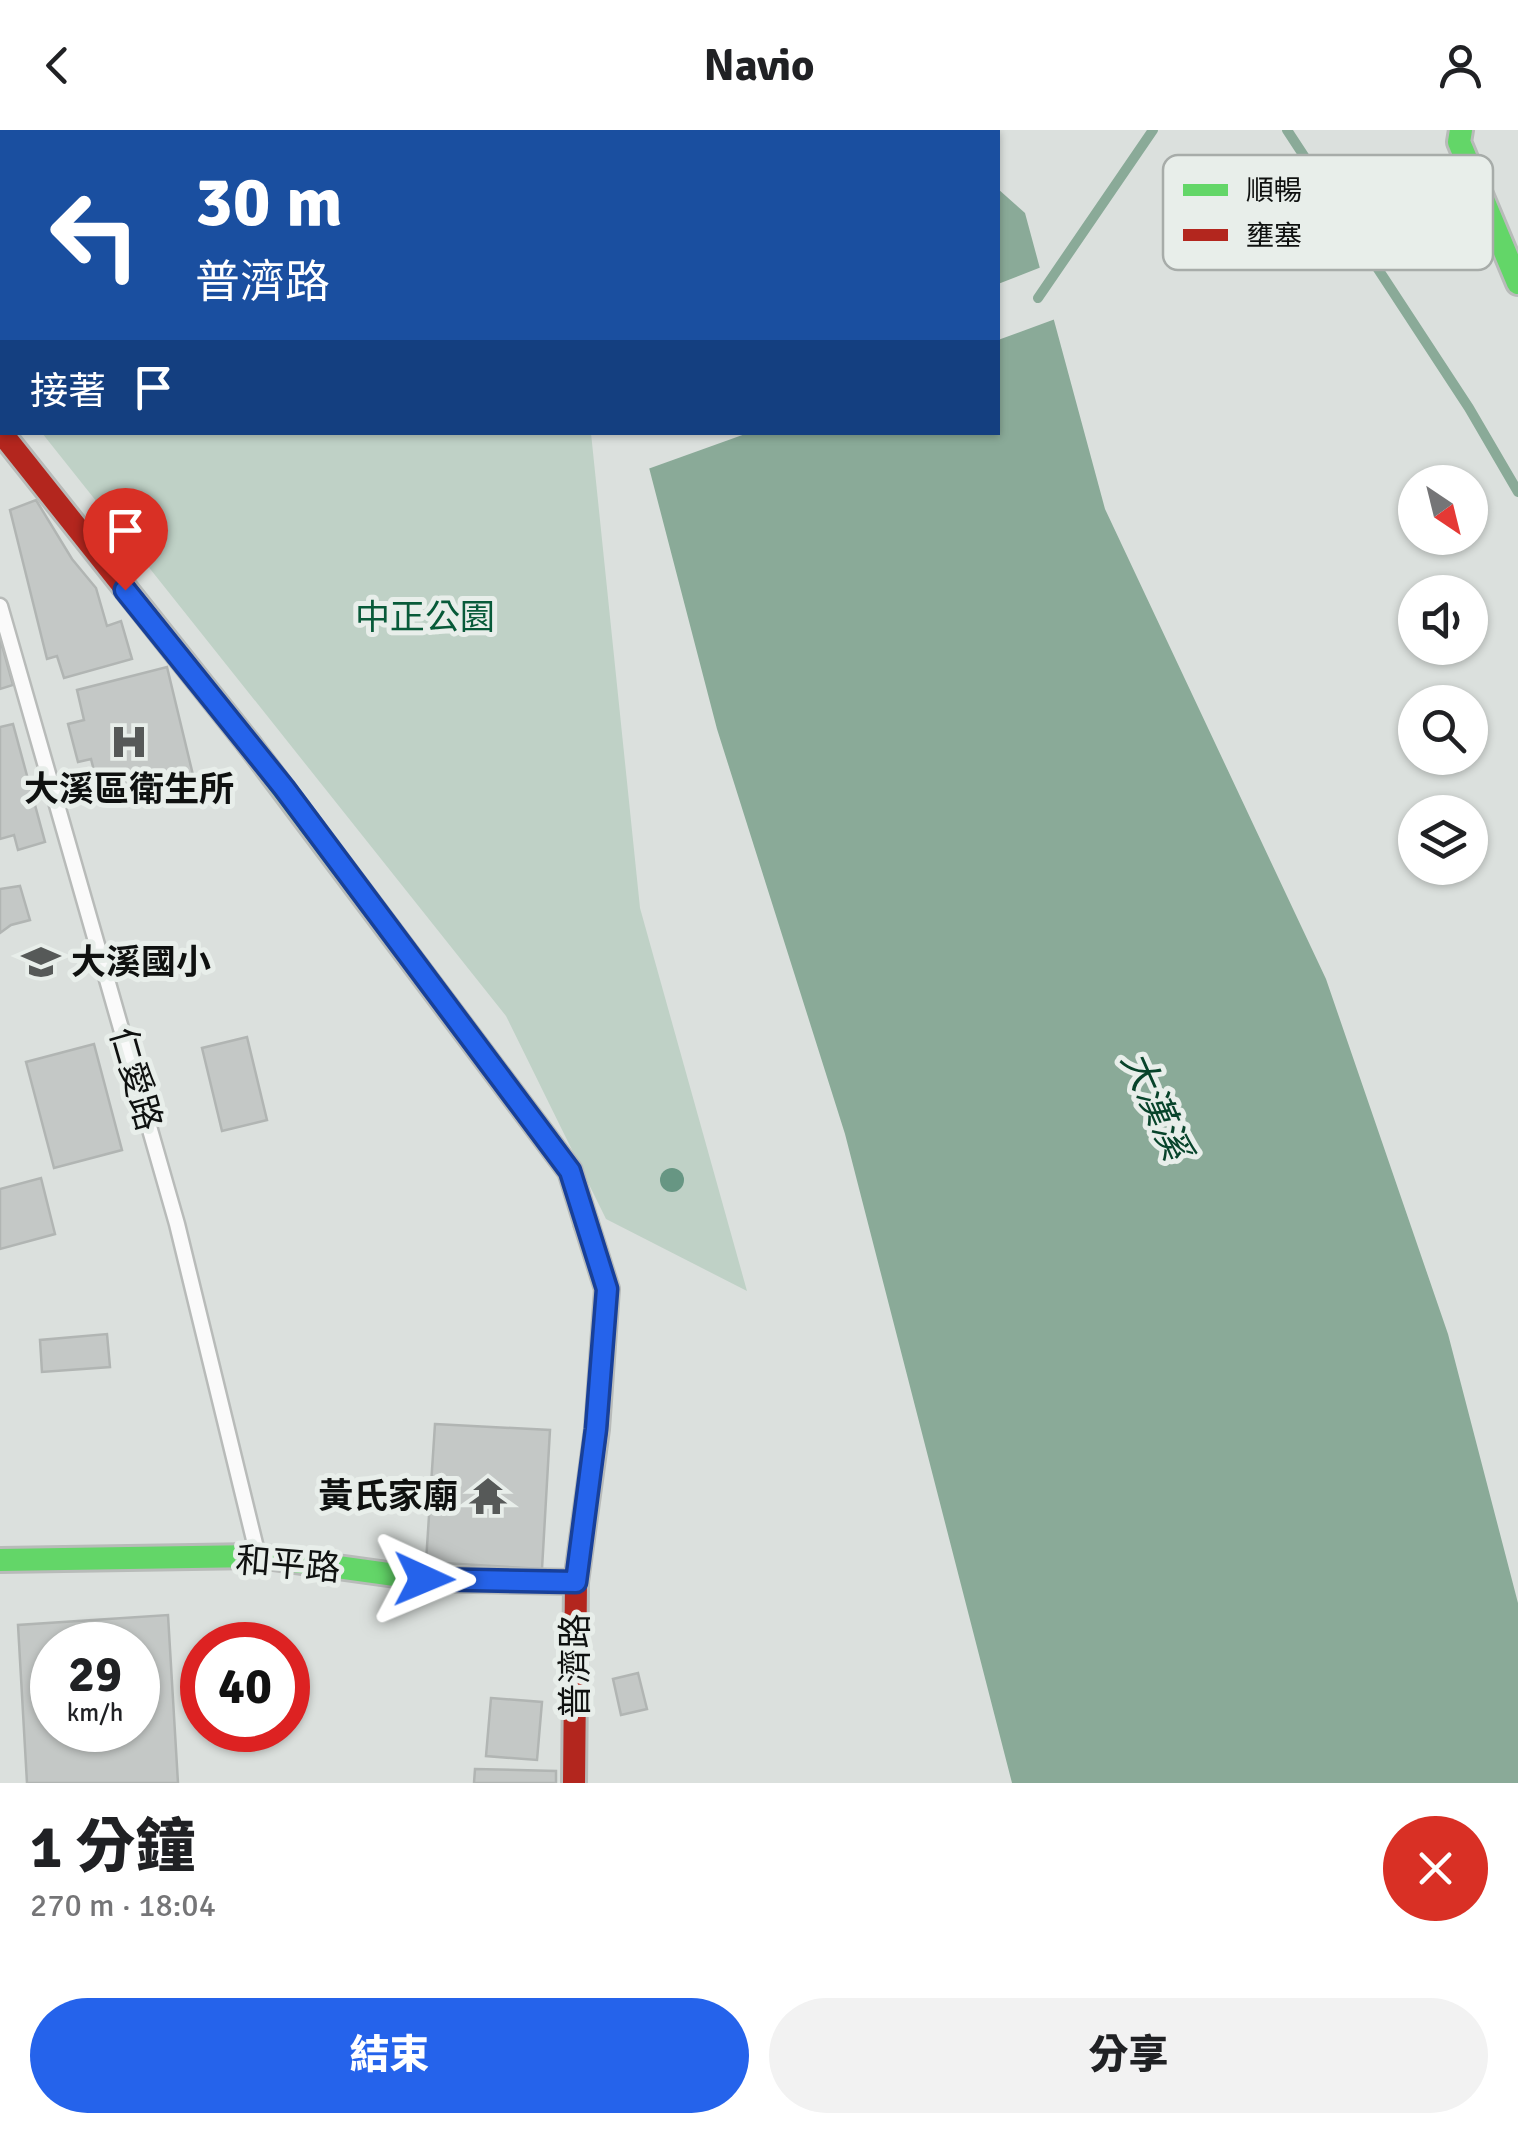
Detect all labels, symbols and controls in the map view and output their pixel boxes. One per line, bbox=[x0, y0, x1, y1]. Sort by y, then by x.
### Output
icon: back bbox=[30, 38, 85, 93]
text: Navio bbox=[703, 38, 815, 93]
icon: person bbox=[1433, 38, 1488, 93]
legend bbox=[1163, 155, 1493, 270]
text: 30 m bbox=[195, 159, 343, 245]
icon: left bbox=[30, 170, 160, 300]
text: 順暢 bbox=[1246, 174, 1302, 208]
text: 壅塞 bbox=[1246, 219, 1302, 253]
text: 普濟路 bbox=[195, 255, 330, 310]
icon: arrive bbox=[126, 360, 181, 415]
text: 接著 bbox=[30, 368, 106, 415]
north arrow bbox=[1398, 465, 1488, 555]
map controls bbox=[1398, 465, 1488, 885]
pin bbox=[83, 488, 168, 591]
icon: arrive bbox=[98, 503, 153, 558]
button: sound bbox=[1398, 575, 1488, 665]
park label: 中正公園 bbox=[355, 596, 495, 639]
button: search bbox=[1398, 685, 1488, 775]
hospital icon: 大溪區衛生所 bbox=[108, 721, 150, 763]
place label: 大溪區衛生所 bbox=[24, 768, 234, 811]
button: layers bbox=[1398, 795, 1488, 885]
school or university icon: 大溪國小 bbox=[20, 941, 62, 983]
place label: 大溪國小 bbox=[71, 941, 211, 984]
street label: 仁愛路 bbox=[100, 1023, 171, 1136]
water label: 大漢溪 bbox=[1111, 1044, 1202, 1171]
place label: 黃氏家廟 bbox=[318, 1475, 458, 1518]
temple icon: 黃氏家廟 bbox=[467, 1475, 509, 1517]
position arrow bbox=[372, 1527, 476, 1631]
street label: 和平路 bbox=[234, 1539, 342, 1590]
street label: 普濟路 bbox=[554, 1613, 597, 1719]
speed limit sign: 40 bbox=[180, 1622, 310, 1752]
text: 29 bbox=[68, 1644, 122, 1706]
text: km/h bbox=[67, 1697, 123, 1728]
text: 1 分鐘 bbox=[30, 1811, 196, 1885]
button: close bbox=[1383, 1816, 1488, 1921]
text: 270 m · 18:04 bbox=[30, 1886, 216, 1925]
button: 結束 bbox=[30, 1998, 749, 2113]
button: 分享 bbox=[769, 1998, 1488, 2113]

